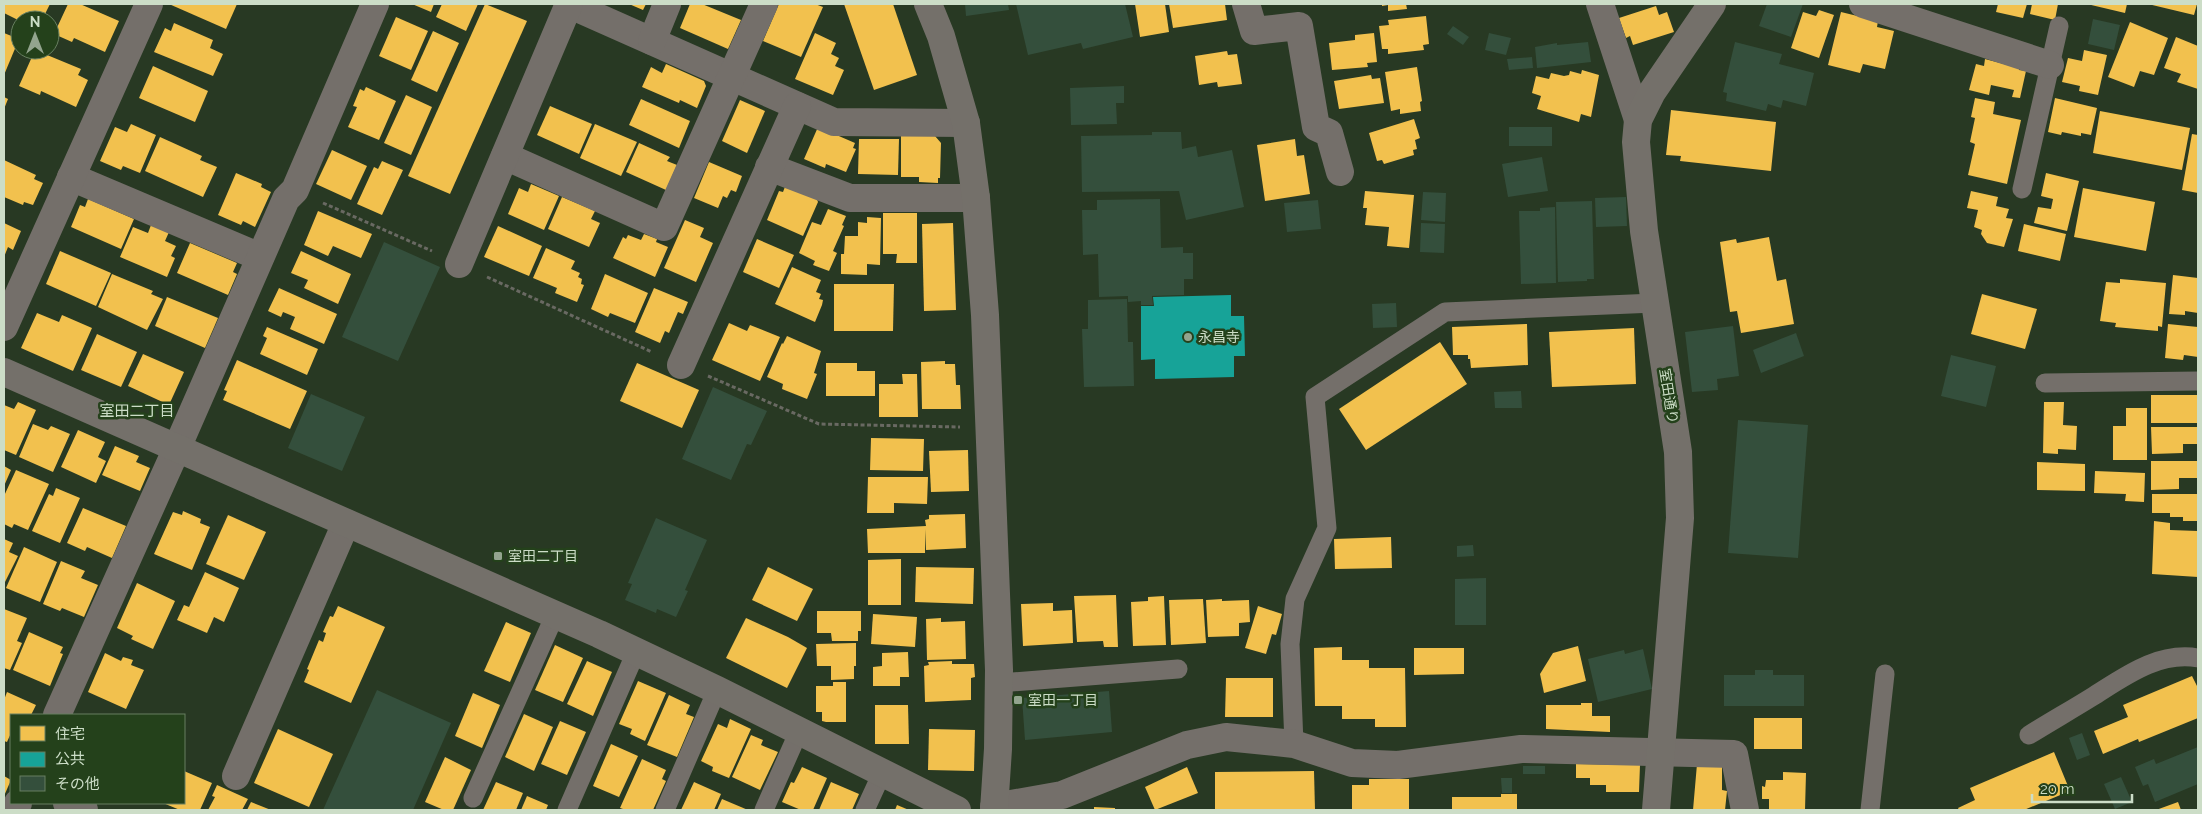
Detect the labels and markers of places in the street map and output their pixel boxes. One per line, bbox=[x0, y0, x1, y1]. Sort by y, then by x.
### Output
place label: 永昌寺 bbox=[1198, 329, 1240, 345]
marker: 永昌寺 bbox=[1182, 331, 1194, 343]
place label: 室田二丁目 bbox=[508, 548, 578, 564]
marker: 室田二丁目 bbox=[492, 550, 504, 562]
place label: 室田一丁目 bbox=[1028, 692, 1098, 708]
marker: 室田一丁目 bbox=[1012, 694, 1024, 706]

